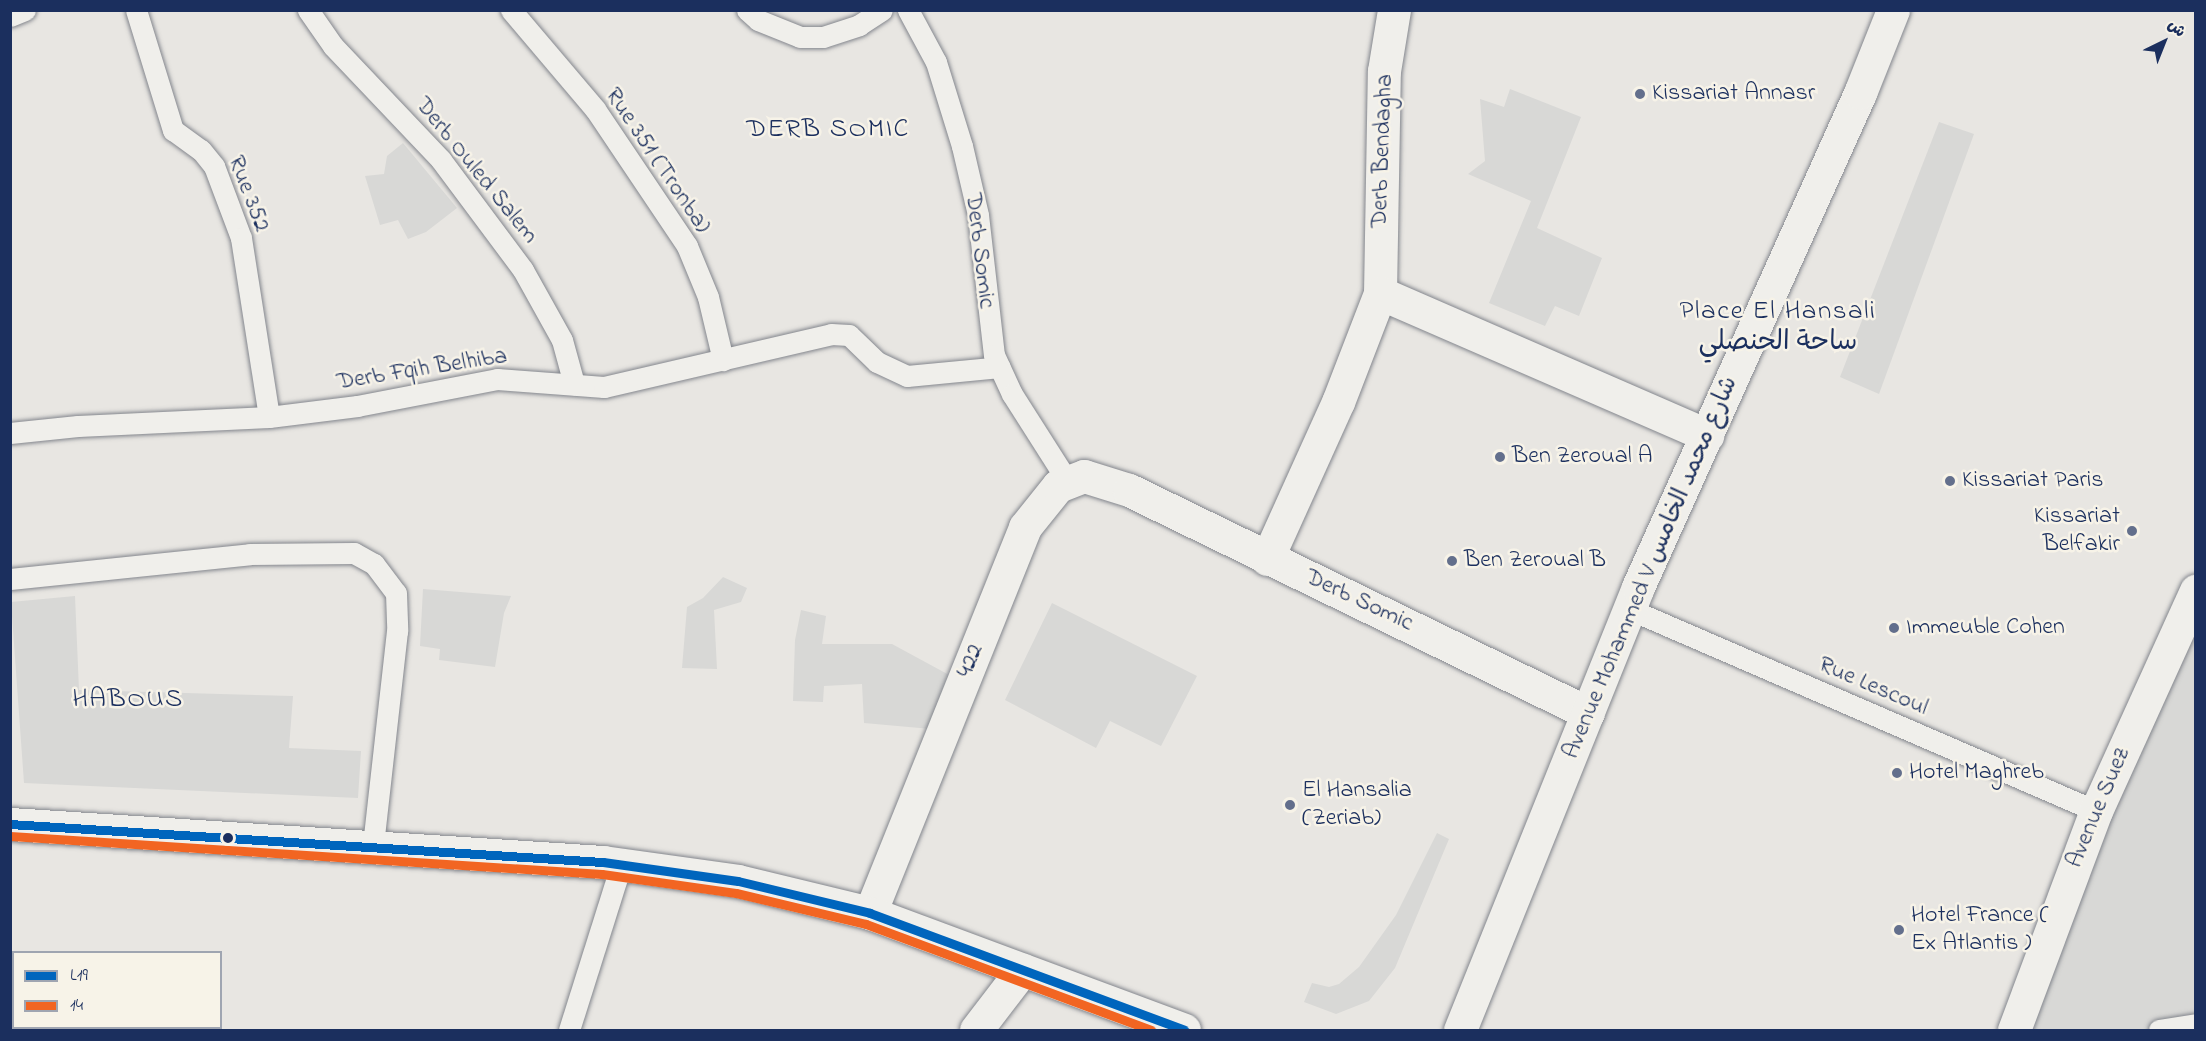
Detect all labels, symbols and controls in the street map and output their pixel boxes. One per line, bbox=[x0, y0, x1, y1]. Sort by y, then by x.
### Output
north arrow bbox=[2134, 12, 2194, 72]
text: ش bbox=[2162, 14, 2191, 44]
street label: Derb Bendagha bbox=[1366, 74, 1400, 228]
place label: Kissariat Annasr bbox=[1652, 80, 1815, 108]
street label: Rue 351 (Tronba) bbox=[598, 83, 716, 239]
marker: Kissariat Annasr bbox=[1633, 87, 1647, 101]
street label: Derb Ouled Salem bbox=[408, 92, 544, 250]
district label: DERB SOMIC bbox=[746, 114, 910, 146]
street label: Rue 352 bbox=[220, 152, 276, 236]
street label: Derb Somic bbox=[958, 192, 1000, 310]
district label: Place El Hansali ساحة الحنصلي bbox=[1680, 295, 1876, 358]
street label: Derb Fqih Belhiba bbox=[335, 342, 509, 398]
street label: Avenue Mohammed V شارع محمد الخامس bbox=[1557, 373, 1745, 763]
place label: Ben Zeroual A bbox=[1512, 443, 1652, 471]
marker: Ben Zeroual A bbox=[1493, 450, 1507, 464]
place label: Kissariat Paris bbox=[1962, 467, 2104, 495]
marker: Kissariat Paris bbox=[1943, 474, 1957, 488]
place label: Kissariat Belfakir bbox=[2034, 503, 2120, 559]
marker: Kissariat Belfakir bbox=[2125, 524, 2139, 538]
place label: Ben Zeroual B bbox=[1464, 547, 1606, 575]
marker: Ben Zeroual B bbox=[1445, 554, 1459, 568]
street label: Derb Somic bbox=[1300, 563, 1418, 639]
place label: Immeuble Cohen bbox=[1906, 614, 2065, 642]
marker: Immeuble Cohen bbox=[1887, 621, 1901, 635]
street label: 422 bbox=[951, 640, 991, 682]
street label: Rue Lescoul bbox=[1814, 651, 1932, 723]
district label: HABOUS bbox=[72, 684, 184, 716]
street label: Avenue Suez bbox=[2061, 744, 2137, 872]
place label: Hotel Maghreb bbox=[1909, 759, 2044, 787]
marker: Hotel Maghreb bbox=[1890, 766, 1904, 780]
place label: El Hansalia (Zeriab) bbox=[1302, 777, 1412, 833]
marker: El Hansalia (Zeriab) bbox=[1283, 798, 1297, 812]
unlabelled marker bbox=[222, 832, 234, 844]
place label: Hotel France ( Ex Atlantis ) bbox=[1911, 902, 2050, 958]
marker: Hotel France ( Ex Atlantis ) bbox=[1892, 923, 1906, 937]
legend bbox=[12, 951, 222, 1029]
text: L19 bbox=[70, 963, 88, 989]
text: 14 bbox=[70, 993, 83, 1019]

